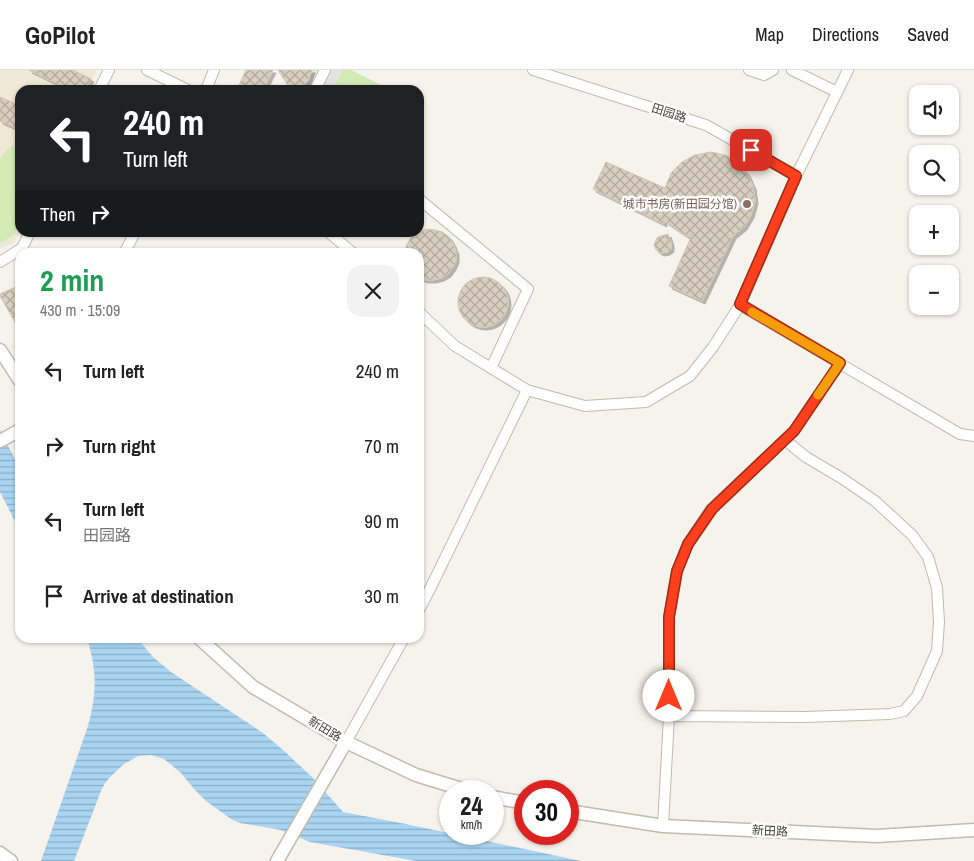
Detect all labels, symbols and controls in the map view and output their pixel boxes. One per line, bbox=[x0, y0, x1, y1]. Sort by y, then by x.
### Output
text: GoPilot bbox=[25, 19, 95, 51]
text: Map bbox=[755, 22, 784, 47]
text: Directions bbox=[812, 22, 879, 47]
text: Saved bbox=[907, 22, 949, 47]
map controls bbox=[909, 85, 959, 315]
button: sound bbox=[909, 85, 959, 135]
text: 240 m bbox=[123, 99, 204, 146]
street label: 田园路 bbox=[649, 100, 689, 126]
icon: left bbox=[40, 105, 105, 170]
pin bbox=[730, 129, 772, 171]
icon: arrive bbox=[737, 136, 765, 164]
text: Turn left bbox=[123, 144, 188, 174]
button: search bbox=[909, 145, 959, 195]
place label: 城市书房(新田园分馆) bbox=[622, 196, 737, 212]
marker: 城市书房(新田园分馆) bbox=[741, 198, 753, 210]
icon: right bbox=[86, 200, 114, 228]
text: Then bbox=[40, 201, 76, 227]
button: + bbox=[909, 205, 959, 255]
text: 2 min bbox=[40, 260, 104, 300]
button: close bbox=[347, 265, 399, 317]
button: − bbox=[909, 265, 959, 315]
text: 430 m · 15:09 bbox=[40, 299, 120, 321]
icon: left bbox=[40, 357, 68, 385]
text: Turn left bbox=[83, 358, 144, 384]
text: 240 m bbox=[356, 358, 399, 384]
icon: right bbox=[40, 432, 68, 460]
text: Turn right bbox=[83, 433, 155, 459]
text: 70 m bbox=[364, 433, 399, 459]
text: Turn left bbox=[83, 496, 144, 522]
icon: left bbox=[40, 507, 68, 535]
text: 90 m bbox=[364, 508, 399, 534]
text: 田园路 bbox=[83, 524, 131, 546]
icon: arrive bbox=[40, 582, 68, 610]
text: Arrive at destination bbox=[83, 583, 234, 609]
text: 30 m bbox=[364, 583, 399, 609]
position arrow bbox=[642, 669, 694, 721]
street label: 新田路 bbox=[305, 713, 345, 745]
speed limit sign: 30 bbox=[514, 780, 579, 845]
text: 24 bbox=[460, 789, 483, 823]
text: km/h bbox=[461, 817, 482, 833]
street label: 新田路 bbox=[752, 822, 788, 840]

